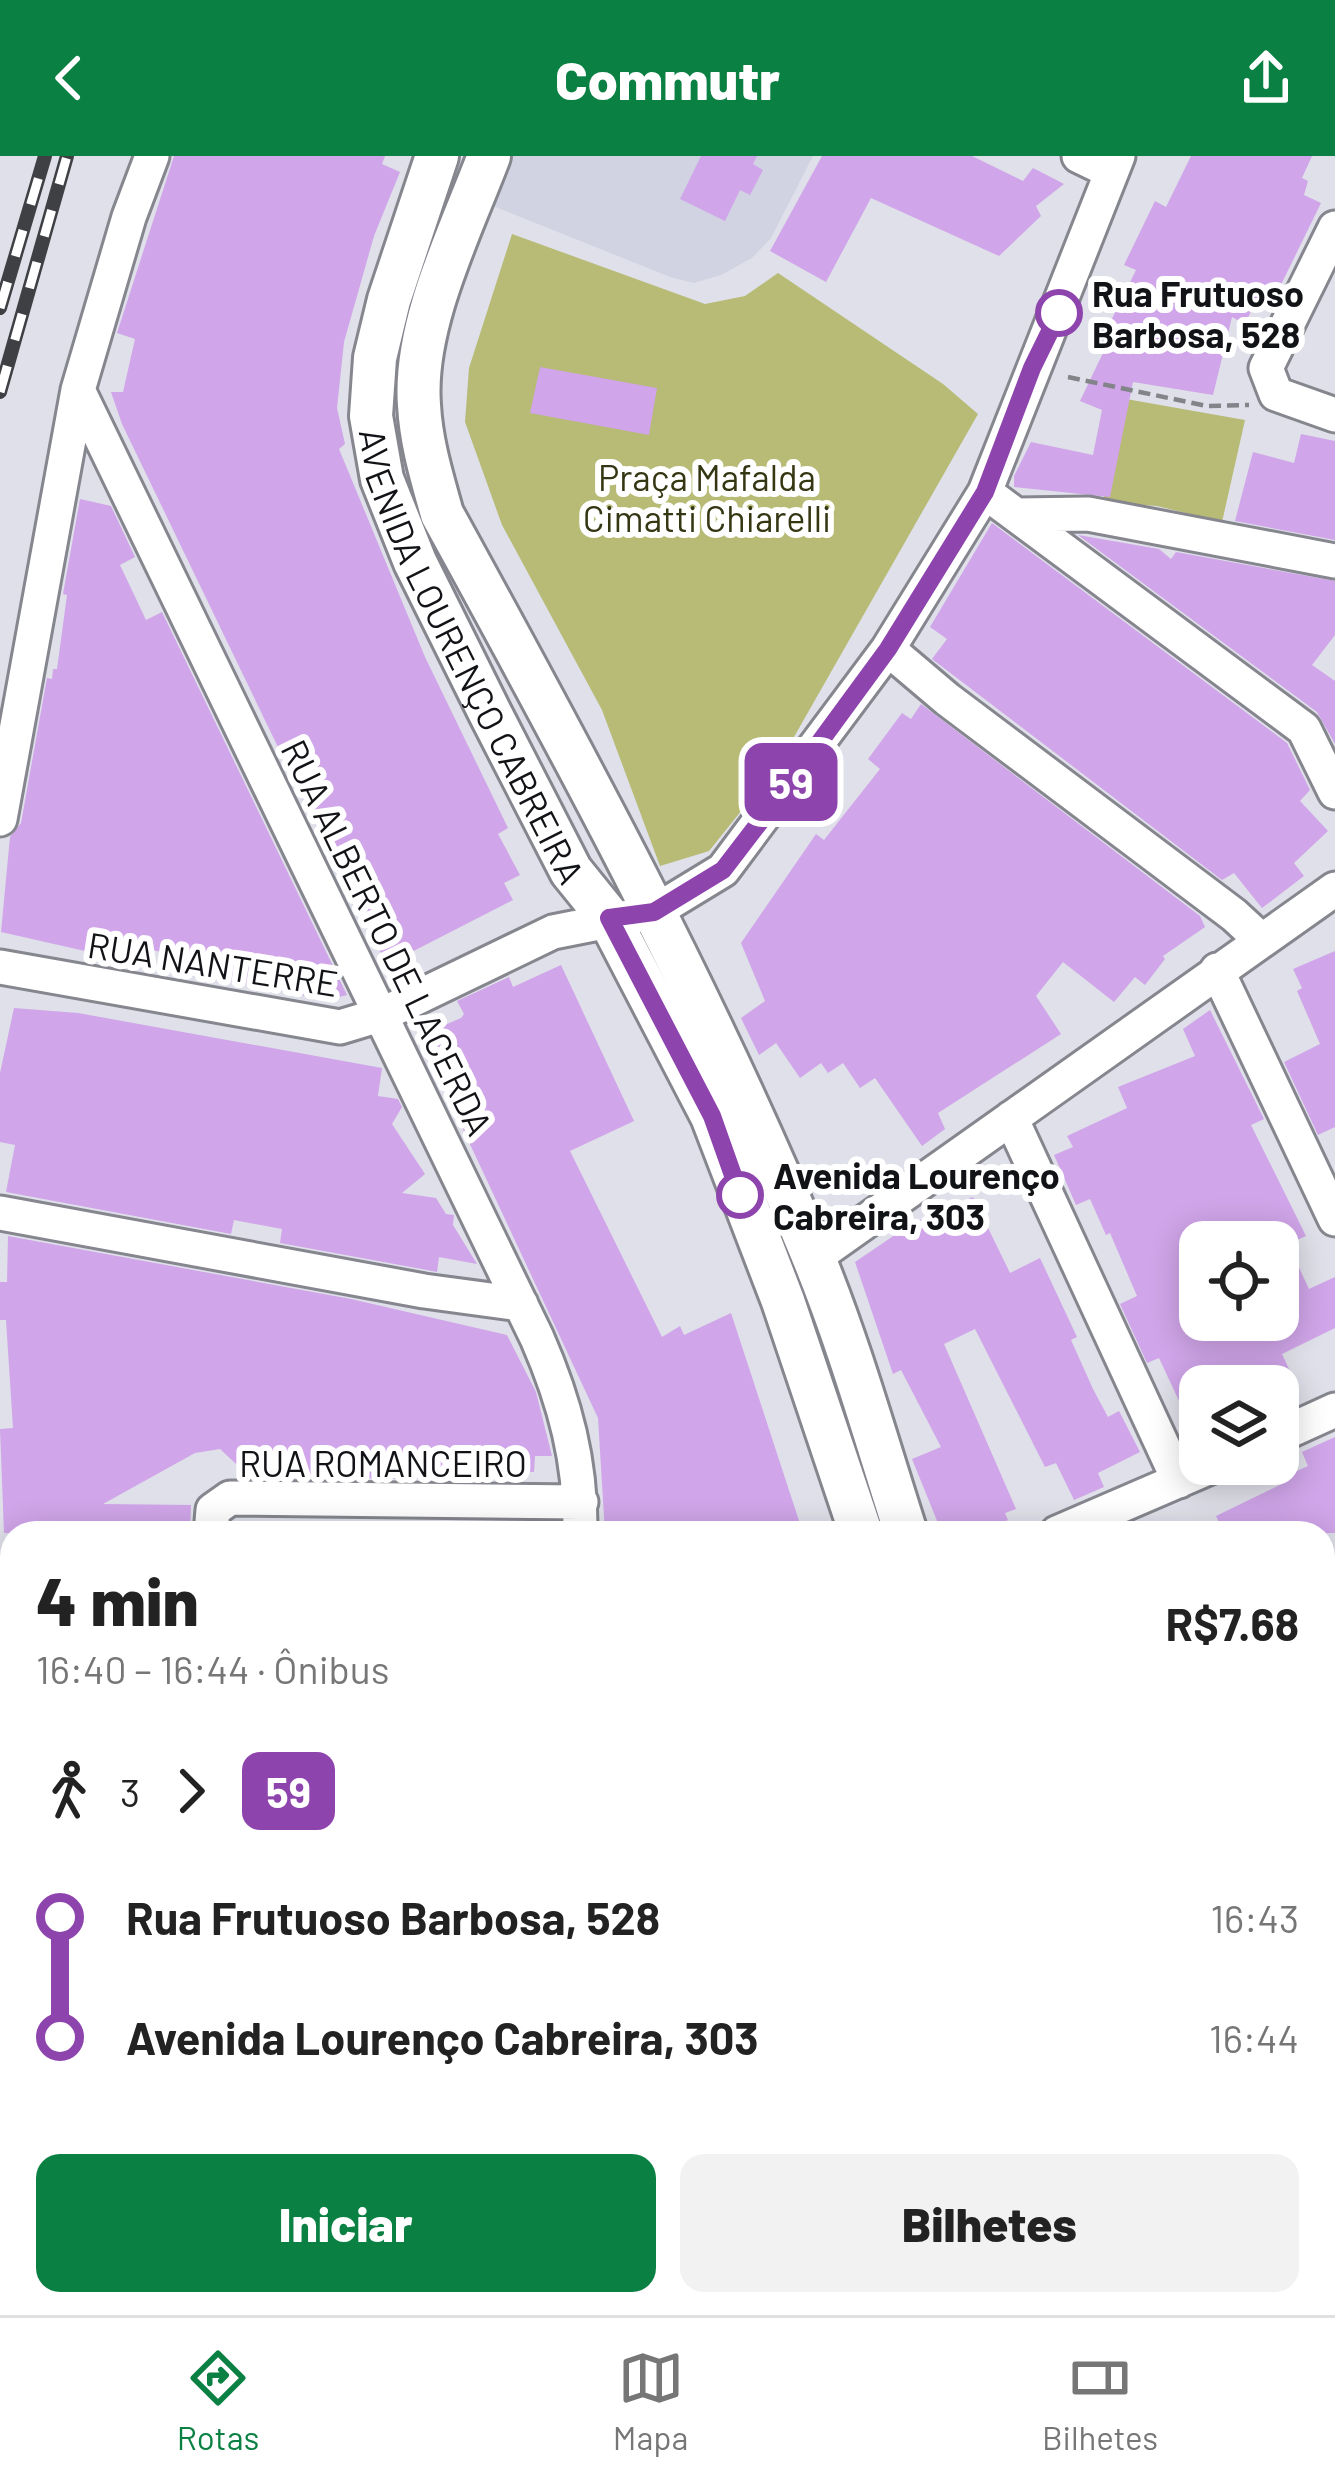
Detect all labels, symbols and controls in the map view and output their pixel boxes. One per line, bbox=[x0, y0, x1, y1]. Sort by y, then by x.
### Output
icon: back bbox=[36, 45, 102, 111]
icon: share bbox=[1233, 45, 1299, 111]
text: Commutr bbox=[555, 46, 780, 111]
place label: Rua Frutuoso Barbosa, 528 bbox=[1092, 271, 1304, 355]
marker: Rua Frutuoso Barbosa, 528 bbox=[1037, 291, 1081, 335]
street label: AVENIDA LOURENÇO CABREIRA bbox=[352, 425, 595, 890]
park label: Praça Mafalda Cimatti Chiarelli bbox=[583, 455, 831, 539]
street label: RUA ALBERTO DE LACERDA bbox=[273, 732, 503, 1142]
line badge: 59 bbox=[737, 743, 845, 821]
text: 59 bbox=[769, 757, 813, 807]
street label: RUA NANTERRE bbox=[85, 922, 341, 1004]
place label: Avenida Lourenço Cabreira, 303 bbox=[773, 1153, 1060, 1237]
marker: Avenida Lourenço Cabreira, 303 bbox=[718, 1173, 762, 1217]
map controls bbox=[1179, 1221, 1299, 1485]
button: locate bbox=[1179, 1221, 1299, 1341]
button: layers bbox=[1179, 1365, 1299, 1485]
street label: RUA ROMANCEIRO bbox=[239, 1441, 527, 1484]
text: 4 min bbox=[36, 1560, 199, 1639]
text: R$7.68 bbox=[1166, 1596, 1299, 1650]
text: 16:40 – 16:44 · Ônibus bbox=[36, 1645, 390, 1692]
icon: walk bbox=[36, 1758, 102, 1824]
icon: forward bbox=[158, 1758, 224, 1824]
text: 59 bbox=[266, 1766, 311, 1816]
text: 3 bbox=[120, 1768, 140, 1815]
text: Rua Frutuoso Barbosa, 528 bbox=[126, 1890, 660, 1944]
text: 16:43 bbox=[1210, 1894, 1299, 1941]
text: Avenida Lourenço Cabreira, 303 bbox=[126, 2010, 759, 2064]
text: 16:44 bbox=[1209, 2014, 1299, 2061]
button: Iniciar bbox=[36, 2154, 656, 2292]
button: Bilhetes bbox=[680, 2154, 1299, 2292]
tab: Rotas bbox=[177, 2345, 259, 2457]
tab: Mapa bbox=[613, 2345, 688, 2457]
tab: Bilhetes bbox=[1042, 2345, 1158, 2457]

